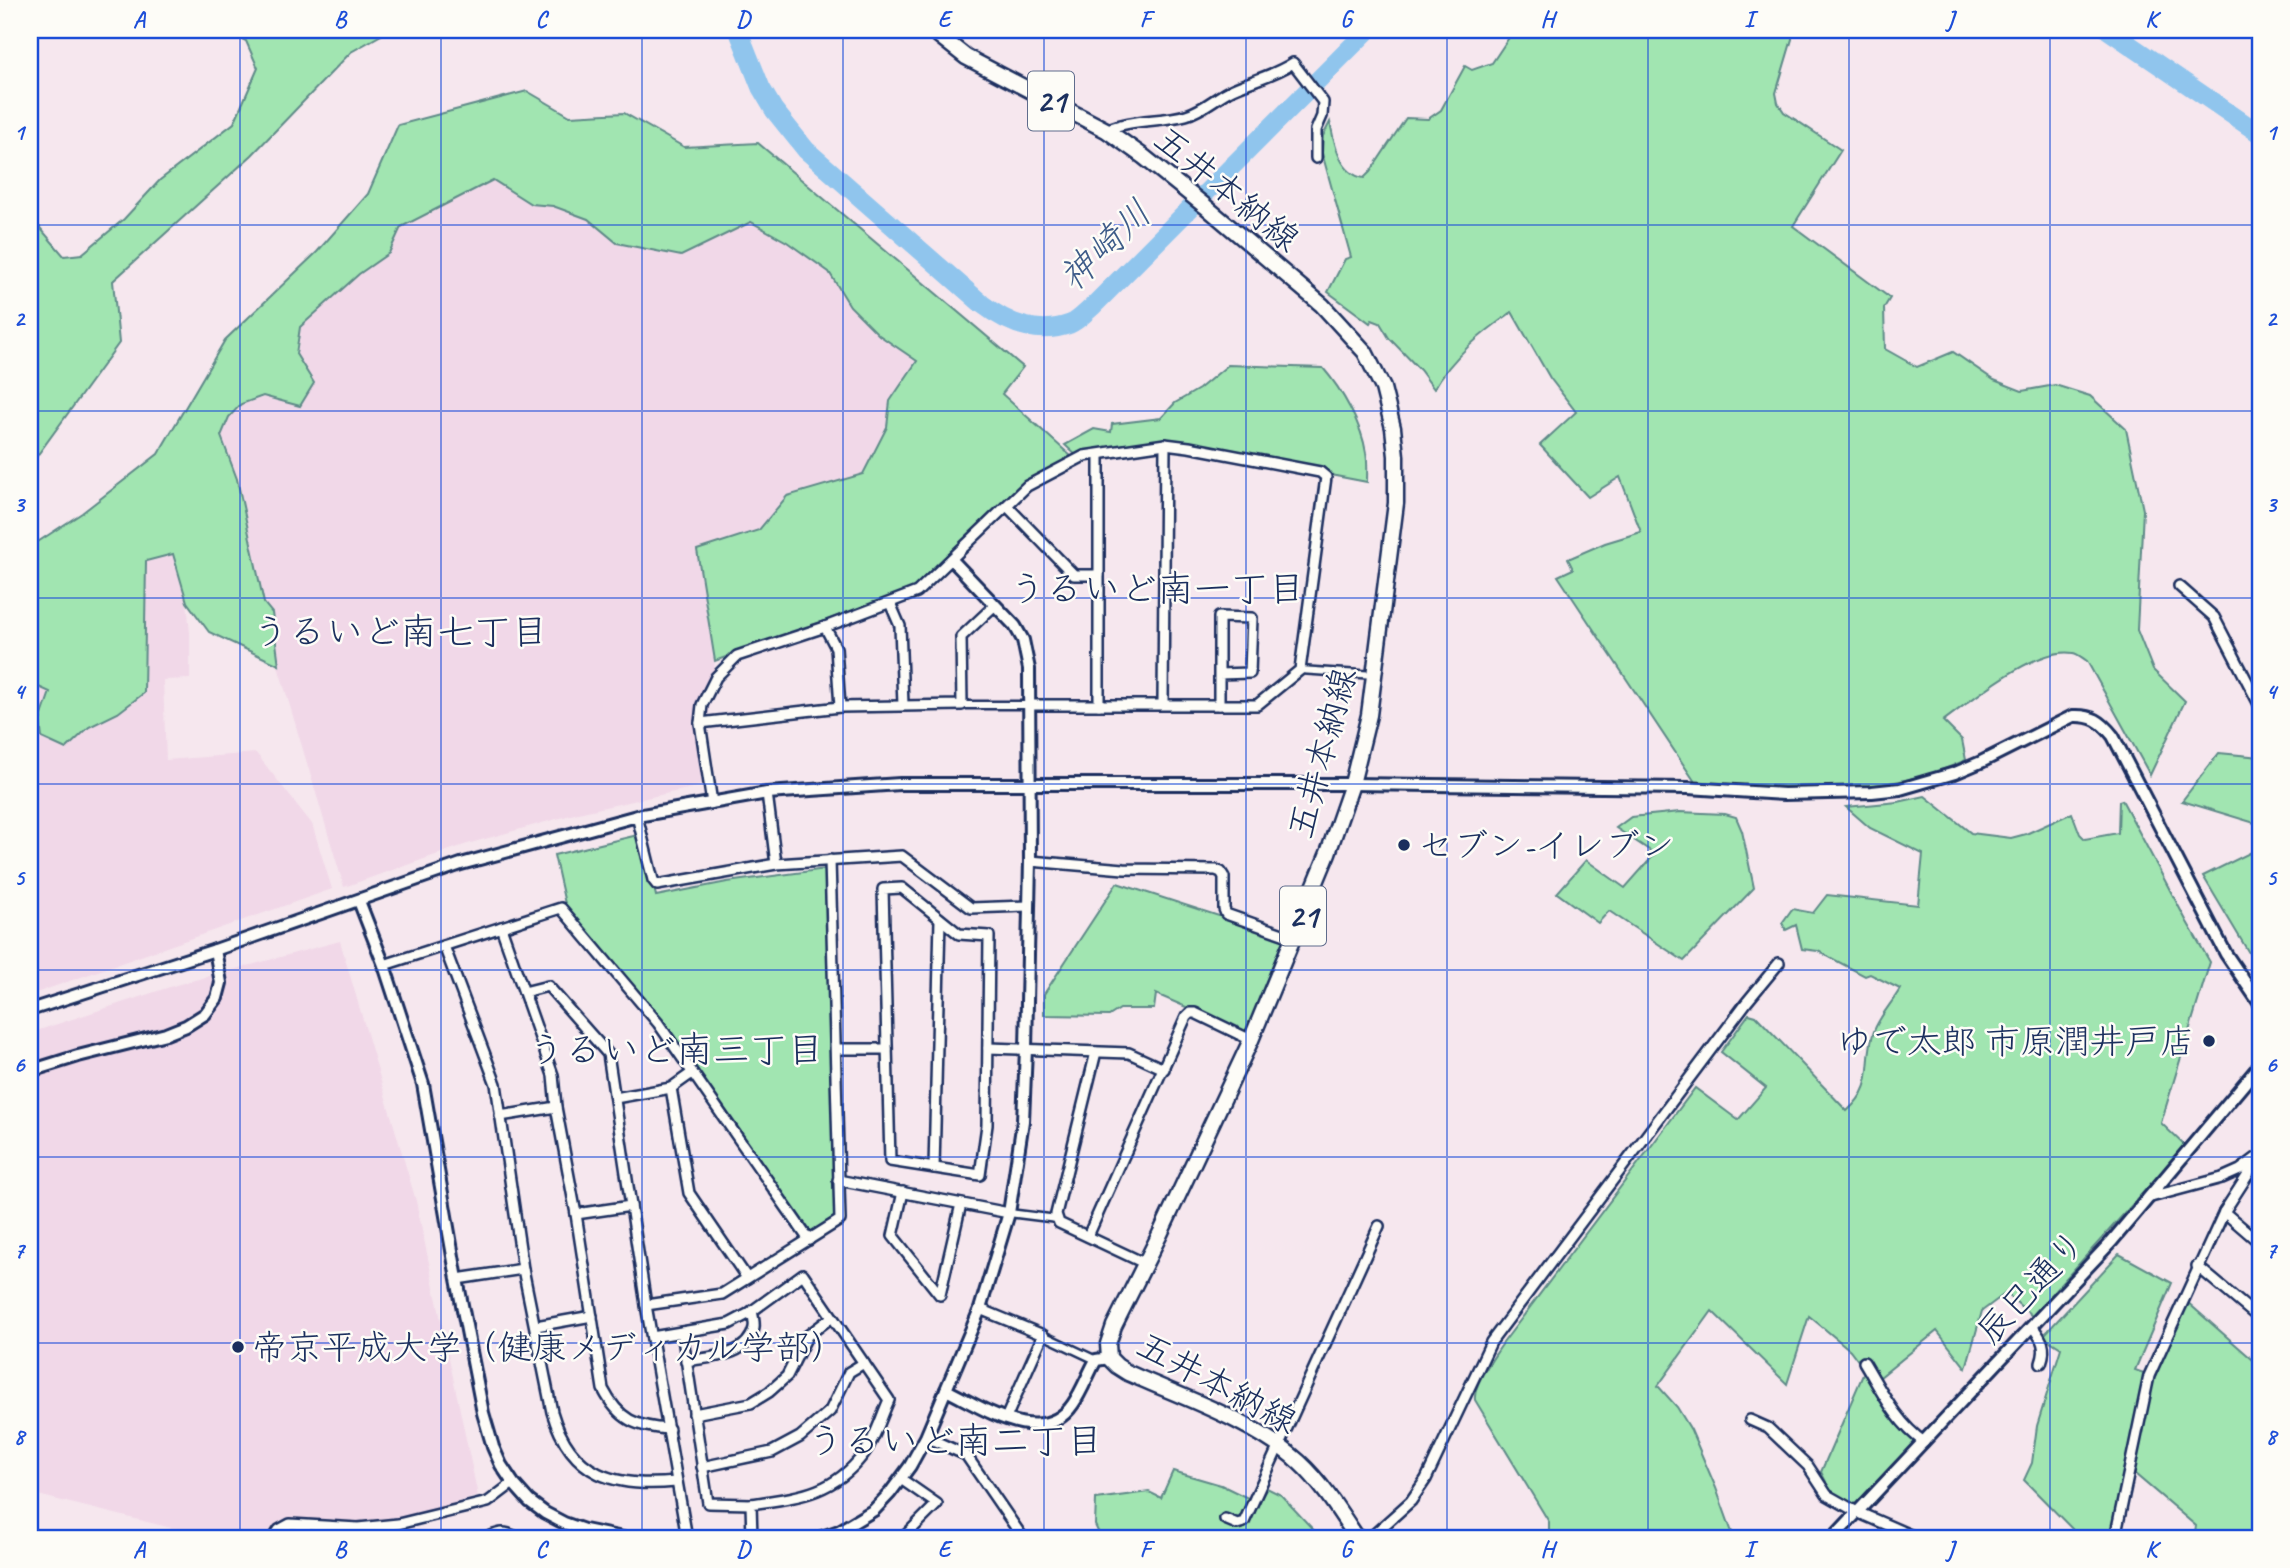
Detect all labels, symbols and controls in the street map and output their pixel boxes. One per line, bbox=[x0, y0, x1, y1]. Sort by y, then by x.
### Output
text: A bbox=[133, 5, 147, 34]
text: B bbox=[334, 5, 348, 34]
text: C bbox=[536, 5, 550, 34]
text: D bbox=[736, 5, 752, 34]
text: E bbox=[938, 5, 954, 34]
text: F bbox=[1140, 5, 1156, 34]
text: G bbox=[1340, 5, 1355, 34]
text: H bbox=[1540, 5, 1558, 34]
text: I bbox=[1744, 5, 1759, 34]
text: J bbox=[1944, 5, 1957, 34]
text: K bbox=[2145, 5, 2161, 34]
road number: 21 bbox=[1028, 72, 1074, 130]
street label: 五井本納線 bbox=[1145, 116, 1309, 262]
text: 1 bbox=[14, 118, 27, 147]
text: 1 bbox=[2266, 118, 2279, 147]
water label: 神崎川 bbox=[1049, 190, 1161, 300]
text: 2 bbox=[14, 304, 27, 333]
text: 2 bbox=[2266, 304, 2279, 333]
text: 3 bbox=[14, 490, 27, 519]
text: 3 bbox=[2266, 490, 2279, 519]
district label: うるいど南一丁目 bbox=[1009, 565, 1305, 612]
district label: うるいど南七丁目 bbox=[252, 608, 548, 655]
street label: 五井本納線 bbox=[1278, 663, 1366, 843]
text: 4 bbox=[14, 677, 27, 706]
text: 4 bbox=[2266, 677, 2279, 706]
place label: セブン-イレブン bbox=[1418, 823, 1674, 868]
marker: セブン-イレブン bbox=[1396, 837, 1412, 853]
text: 5 bbox=[14, 863, 26, 892]
text: 5 bbox=[2266, 863, 2278, 892]
road number: 21 bbox=[1280, 887, 1326, 946]
place label: ゆで太郎 市原潤井戸店 bbox=[1837, 1019, 2195, 1064]
district label: うるいど南三丁目 bbox=[528, 1026, 824, 1073]
marker: ゆで太郎 市原潤井戸店 bbox=[2201, 1033, 2217, 1049]
text: 6 bbox=[14, 1050, 27, 1079]
text: 6 bbox=[2266, 1050, 2279, 1079]
street label: 辰巳通り bbox=[1967, 1220, 2095, 1354]
text: 7 bbox=[14, 1236, 27, 1265]
text: 7 bbox=[2266, 1236, 2279, 1265]
street label: 五井本納線 bbox=[1129, 1322, 1305, 1444]
place label: 帝京平成大学（健康メディカル学部） bbox=[252, 1325, 846, 1370]
marker: 帝京平成大学（健康メディカル学部） bbox=[230, 1339, 246, 1355]
district label: うるいど南二丁目 bbox=[807, 1417, 1103, 1464]
text: 8 bbox=[14, 1422, 27, 1451]
text: 8 bbox=[2266, 1422, 2279, 1451]
text: A bbox=[133, 1535, 147, 1564]
text: B bbox=[334, 1535, 348, 1564]
text: C bbox=[536, 1535, 550, 1564]
text: D bbox=[736, 1535, 752, 1564]
text: E bbox=[938, 1535, 954, 1564]
text: F bbox=[1140, 1535, 1156, 1564]
text: G bbox=[1340, 1535, 1355, 1564]
text: H bbox=[1540, 1535, 1558, 1564]
text: I bbox=[1744, 1535, 1759, 1564]
text: J bbox=[1944, 1535, 1957, 1564]
text: K bbox=[2145, 1535, 2161, 1564]

